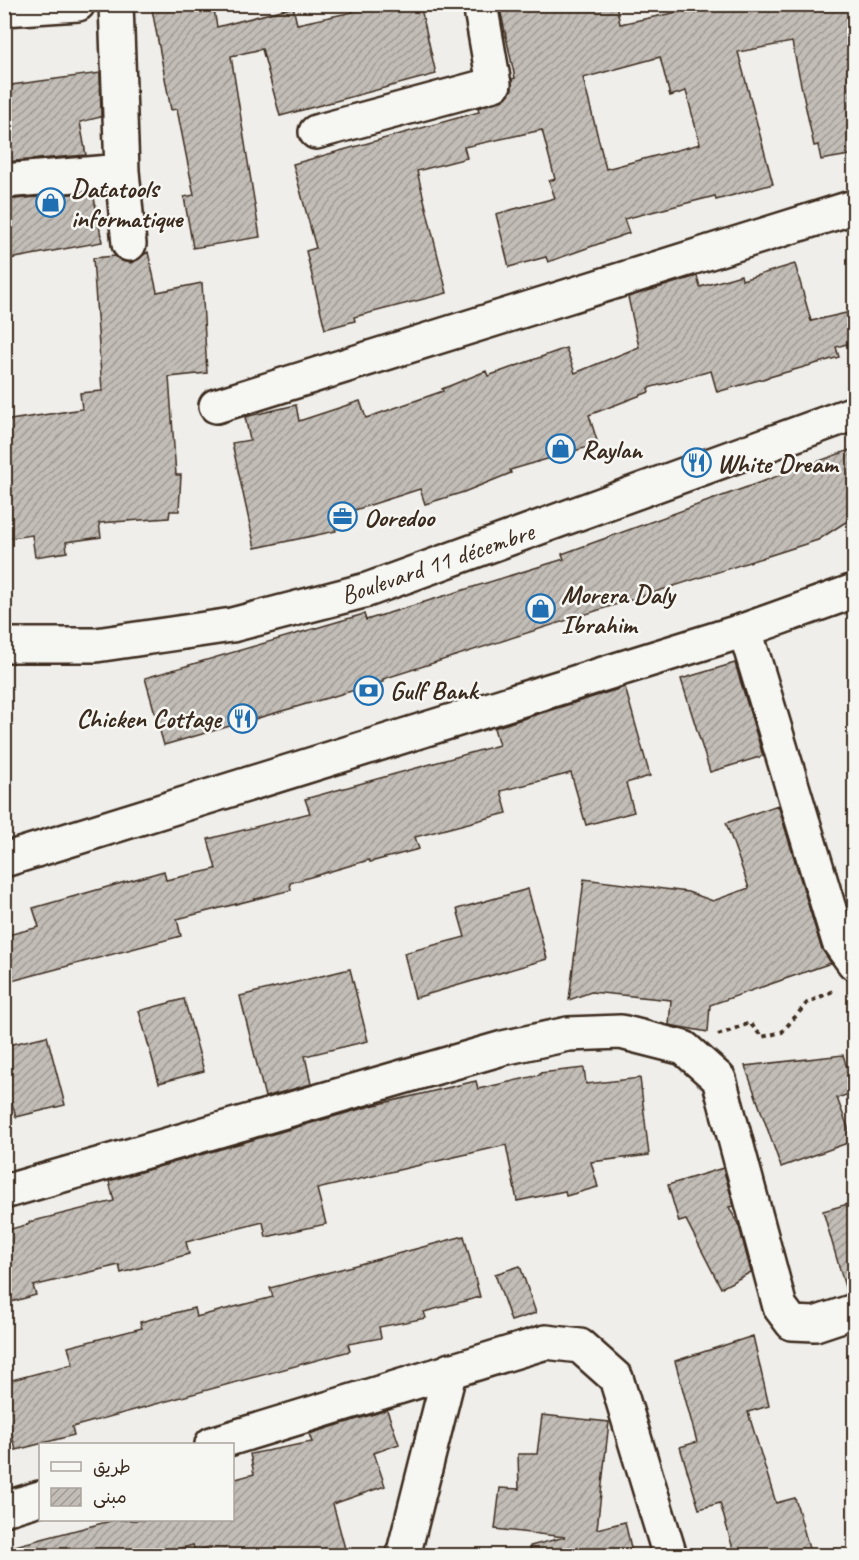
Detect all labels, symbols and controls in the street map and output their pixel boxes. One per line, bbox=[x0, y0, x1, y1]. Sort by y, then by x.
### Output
place label: Datatools informatique bbox=[71, 172, 184, 235]
shop icon: Datatools informatique bbox=[34, 187, 66, 219]
shop icon: Raylan bbox=[544, 433, 576, 465]
place label: Raylan bbox=[581, 433, 644, 466]
restaurant icon: White Dream bbox=[680, 447, 712, 479]
place label: White Dream bbox=[717, 447, 839, 480]
office icon: Ooredoo bbox=[327, 501, 359, 533]
place label: Ooredoo bbox=[364, 501, 436, 534]
street label: Boulevard 11 décembre bbox=[336, 514, 540, 612]
place label: Morera Daly Ibrahim bbox=[561, 578, 677, 641]
shop icon: Morera Daly Ibrahim bbox=[524, 593, 556, 625]
bank icon: Gulf Bank bbox=[353, 674, 385, 706]
place label: Gulf Bank bbox=[390, 674, 480, 707]
place label: Chicken Cottage bbox=[76, 702, 223, 735]
restaurant icon: Chicken Cottage bbox=[226, 702, 258, 734]
legend bbox=[39, 1443, 234, 1521]
text: طريق bbox=[93, 1456, 131, 1478]
text: مبنى bbox=[93, 1486, 127, 1508]

